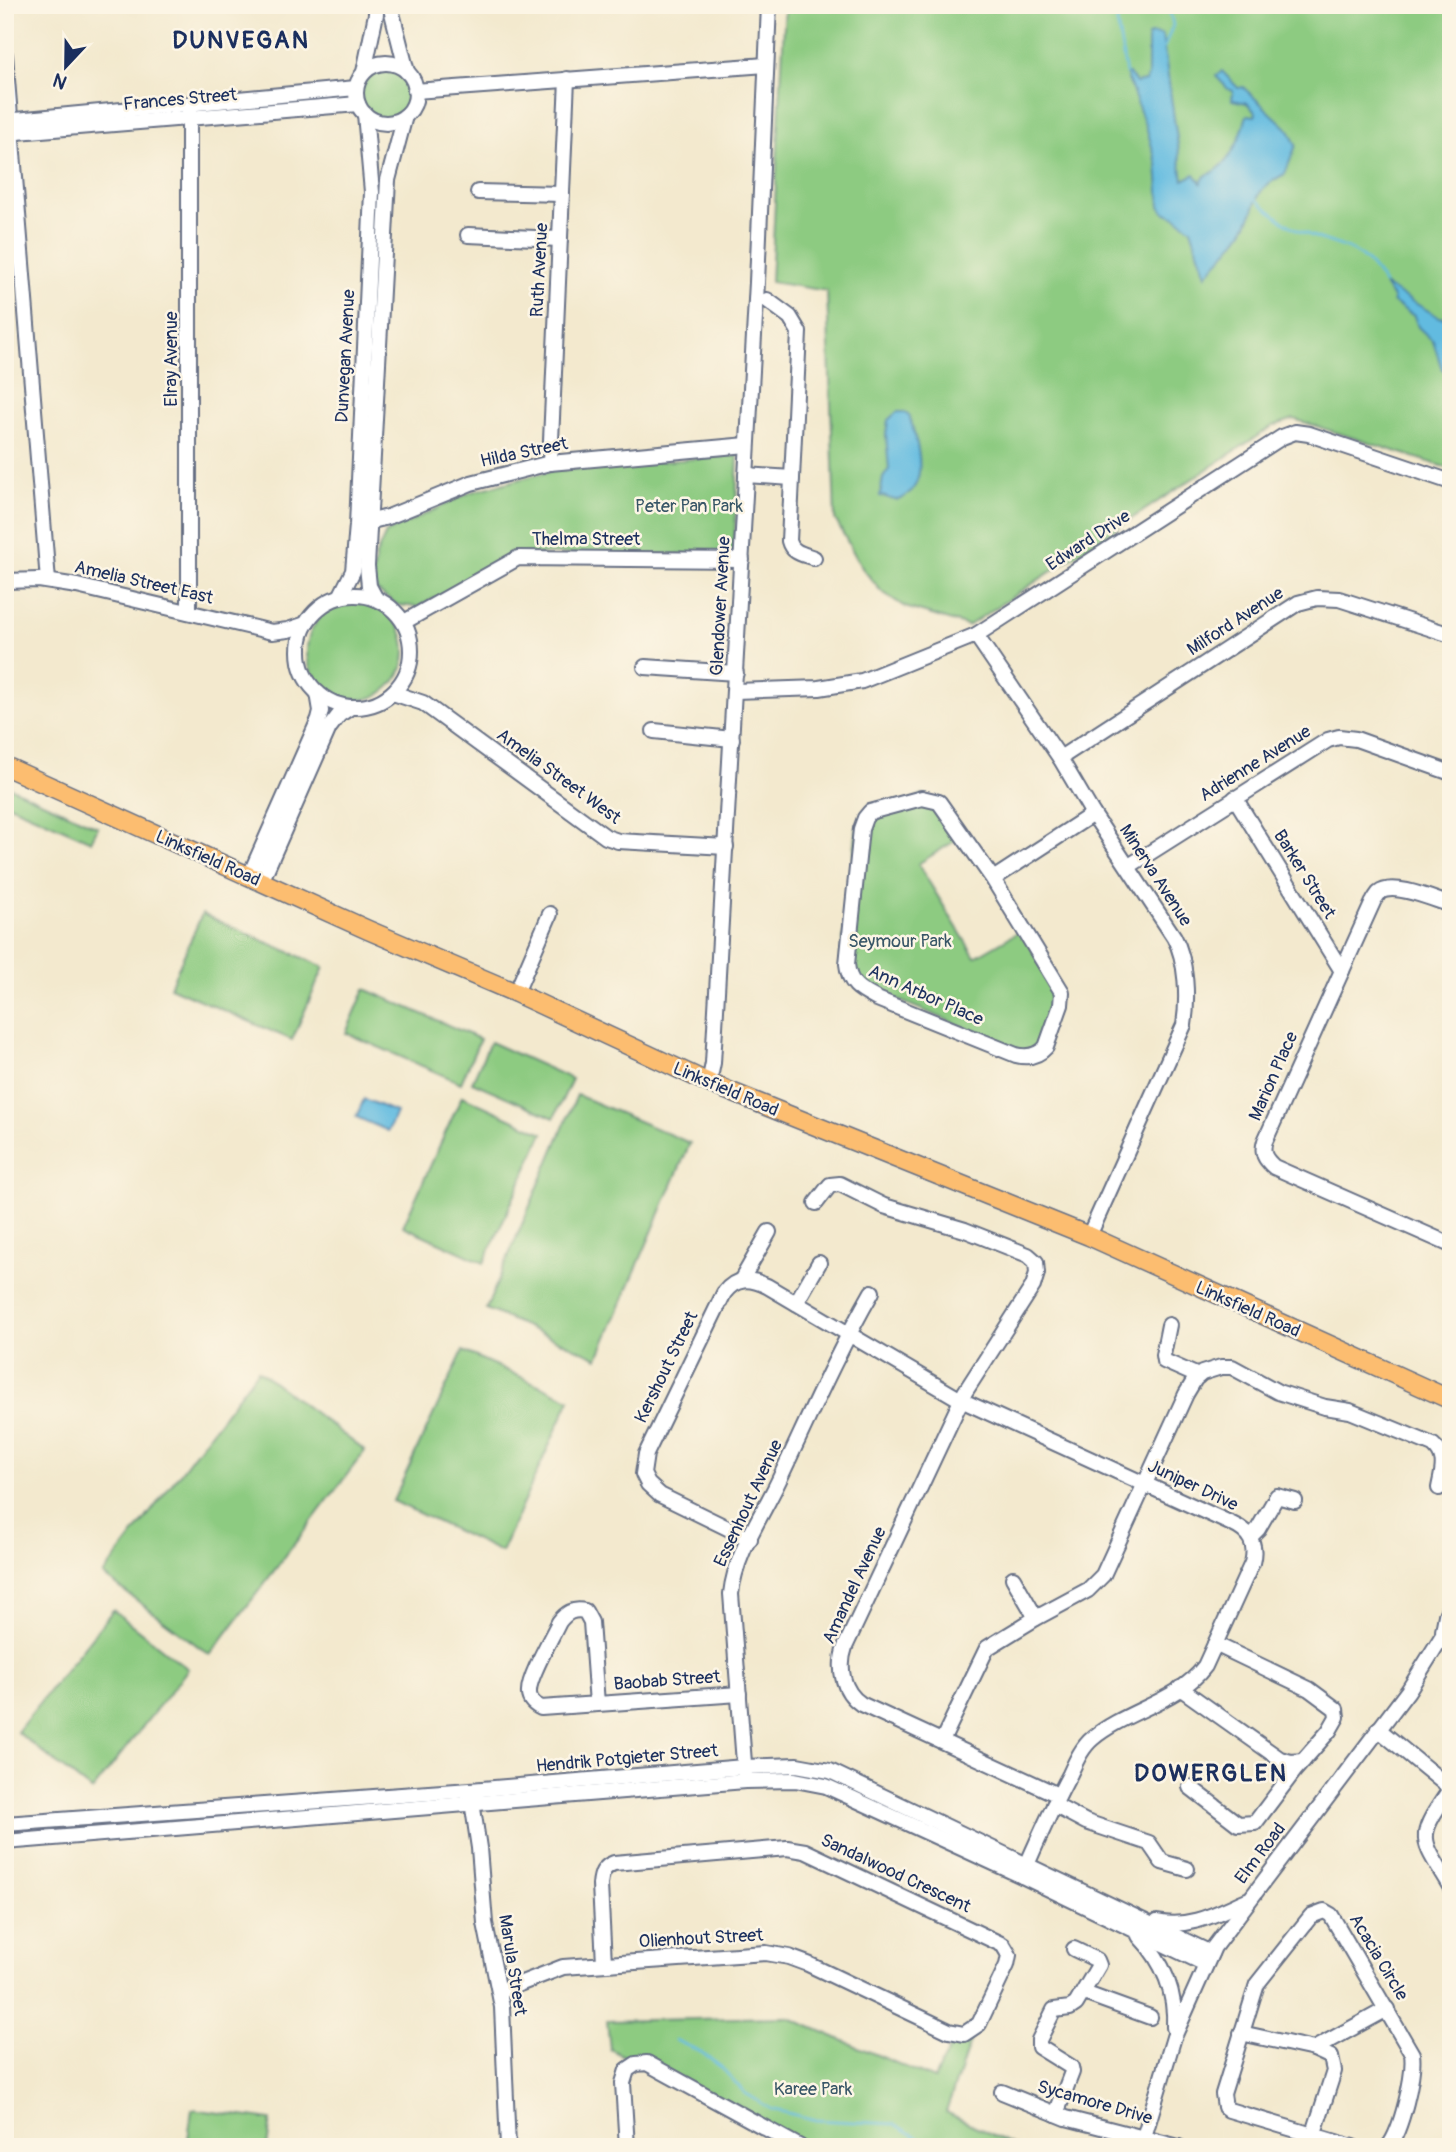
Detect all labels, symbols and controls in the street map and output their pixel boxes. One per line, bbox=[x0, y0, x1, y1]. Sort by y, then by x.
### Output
district label: DUNVEGAN bbox=[172, 26, 310, 55]
north arrow bbox=[32, 32, 102, 102]
text: N bbox=[49, 67, 70, 94]
street label: Frances Street bbox=[122, 83, 239, 116]
street label: Ruth Avenue bbox=[526, 222, 553, 318]
street label: Dunvegan Avenue bbox=[331, 289, 360, 423]
street label: Elray Avenue bbox=[160, 311, 183, 407]
street label: Hilda Street bbox=[478, 432, 571, 473]
park label: Peter Pan Park bbox=[635, 495, 743, 518]
street label: Edward Drive bbox=[1042, 505, 1135, 576]
street label: Thelma Street bbox=[532, 528, 641, 551]
street label: Glendower Avenue bbox=[705, 536, 736, 676]
street label: Amelia Street East bbox=[72, 555, 216, 610]
street label: Milford Avenue bbox=[1183, 582, 1288, 661]
street label: Adrienne Avenue bbox=[1195, 720, 1315, 807]
street label: Amelia Street West bbox=[492, 724, 626, 830]
street label: Minerva Avenue bbox=[1114, 820, 1197, 931]
street label: Linksfield Road bbox=[152, 825, 264, 892]
street label: Barker Street bbox=[1268, 826, 1341, 924]
park label: Seymour Park bbox=[848, 930, 952, 953]
street label: Ann Arbor Place bbox=[865, 960, 987, 1031]
street label: Marion Place bbox=[1244, 1028, 1303, 1124]
street label: Linksfield Road bbox=[669, 1057, 782, 1122]
street label: Linksfield Road bbox=[1192, 1276, 1304, 1343]
street label: Kershout Street bbox=[630, 1307, 704, 1427]
street label: Essenhout Avenue bbox=[709, 1436, 788, 1571]
street label: Juniper Drive bbox=[1144, 1454, 1242, 1516]
street label: Amandel Avenue bbox=[817, 1523, 892, 1648]
street label: Baobab Street bbox=[613, 1665, 722, 1696]
street label: Hendrik Potgieter Street bbox=[535, 1739, 720, 1778]
district label: DOWERGLEN bbox=[1134, 1759, 1288, 1788]
street label: Elm Road bbox=[1230, 1818, 1291, 1888]
street label: Sandalwood Crescent bbox=[817, 1829, 975, 1919]
street label: Acacia Circle bbox=[1344, 1910, 1413, 2005]
street label: Marula Street bbox=[493, 1913, 532, 2018]
street label: Olienhout Street bbox=[638, 1924, 765, 1953]
street label: Sycamore Drive bbox=[1035, 2075, 1155, 2130]
park label: Karee Park bbox=[774, 2078, 853, 2101]

